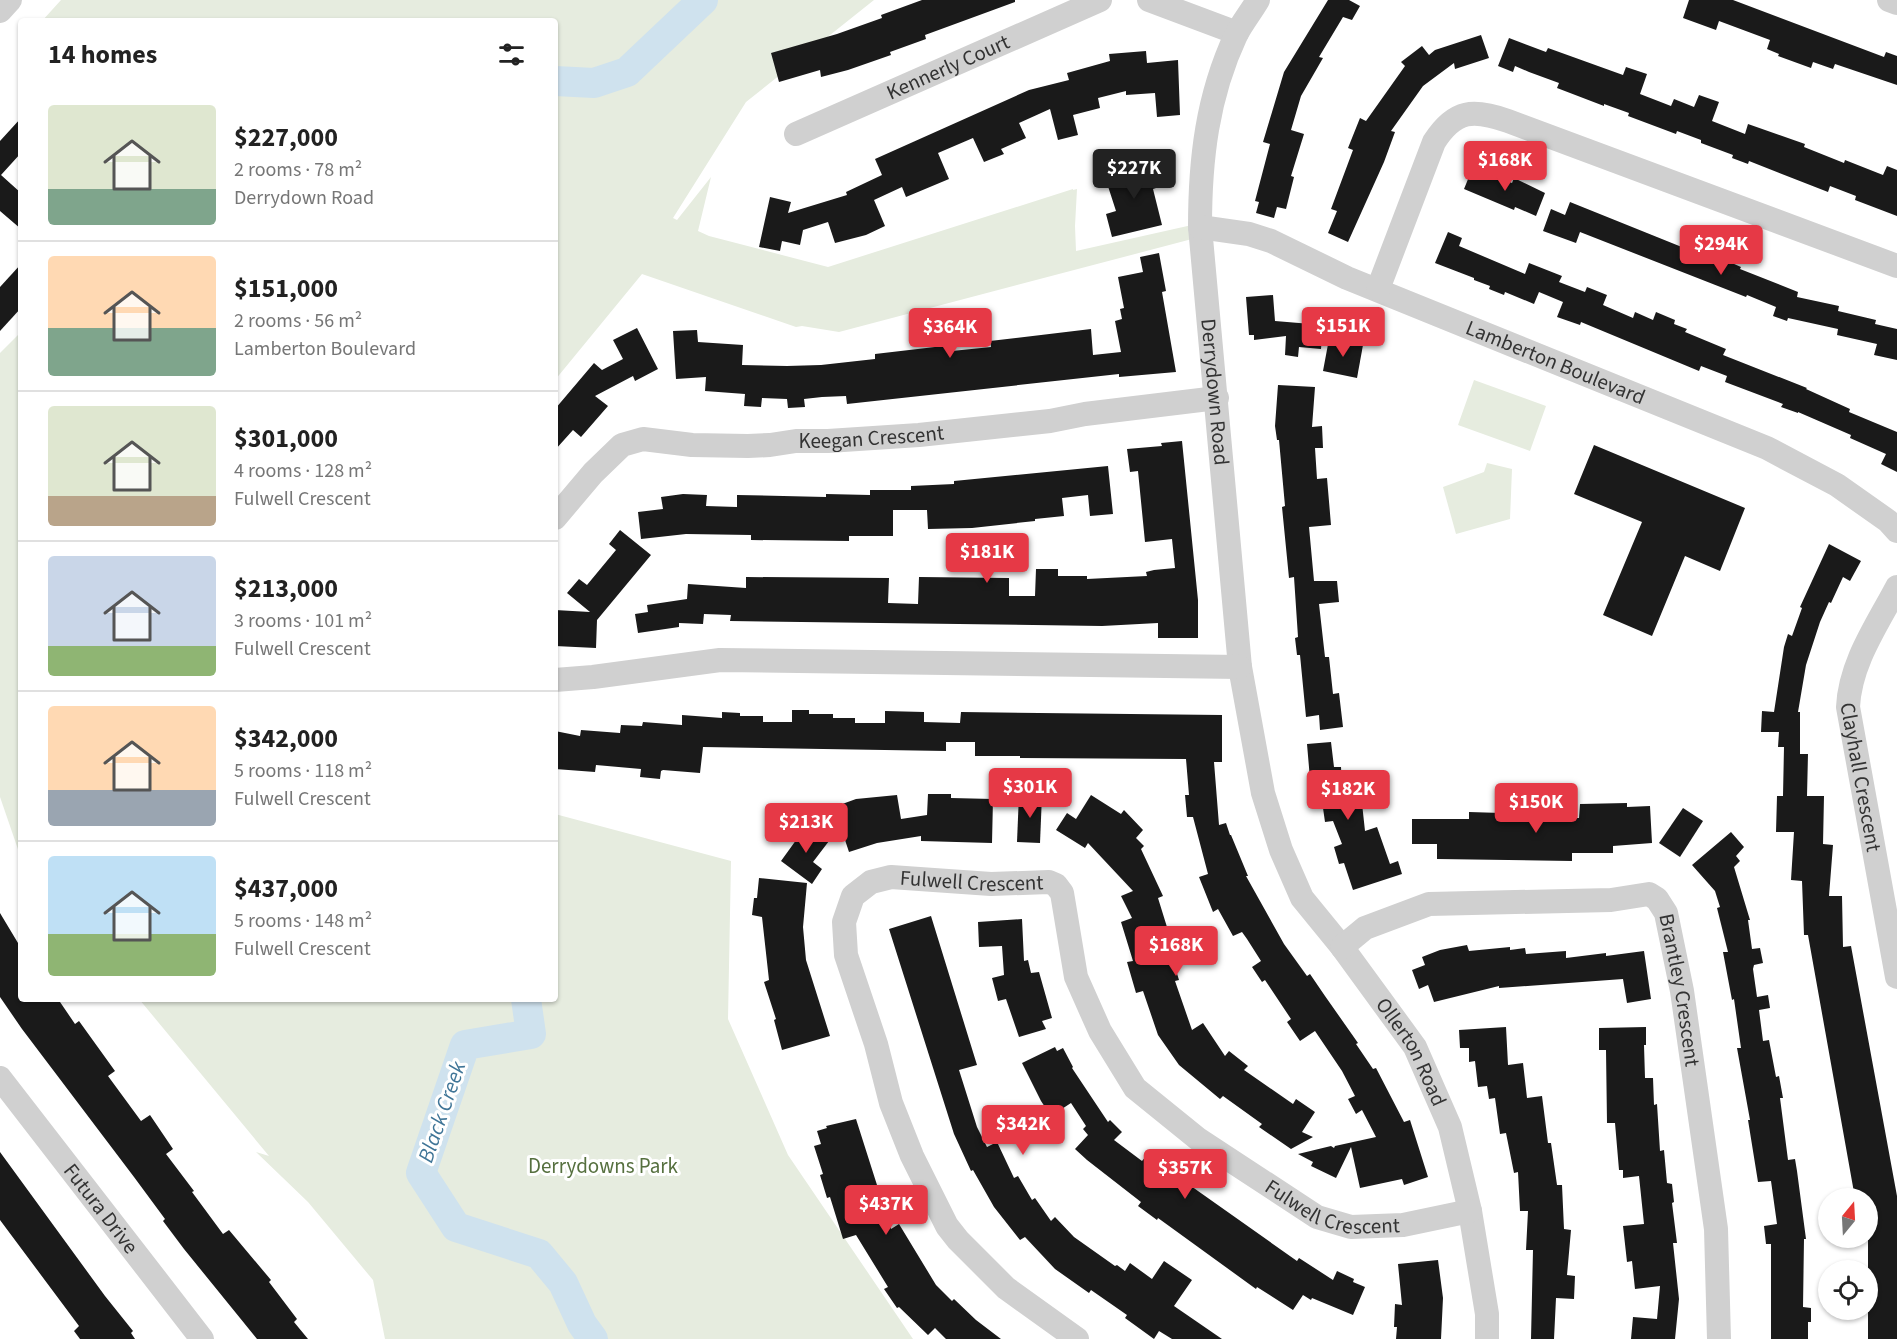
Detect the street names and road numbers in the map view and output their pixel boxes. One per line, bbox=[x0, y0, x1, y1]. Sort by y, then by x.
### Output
street label: Kennerly Court bbox=[882, 27, 1014, 107]
street label: Lamberton Boulevard bbox=[1461, 313, 1650, 412]
street label: Derrydown Road bbox=[1193, 317, 1237, 467]
street label: Keegan Crescent bbox=[798, 417, 945, 456]
street label: Clayhall Crescent bbox=[1832, 700, 1889, 854]
street label: Fulwell Crescent bbox=[899, 863, 1044, 899]
street label: Brantley Crescent bbox=[1651, 911, 1708, 1068]
street label: Ollerton Road bbox=[1369, 991, 1454, 1111]
street label: Futura Drive bbox=[56, 1157, 146, 1260]
street label: Fulwell Crescent bbox=[1259, 1172, 1400, 1242]

